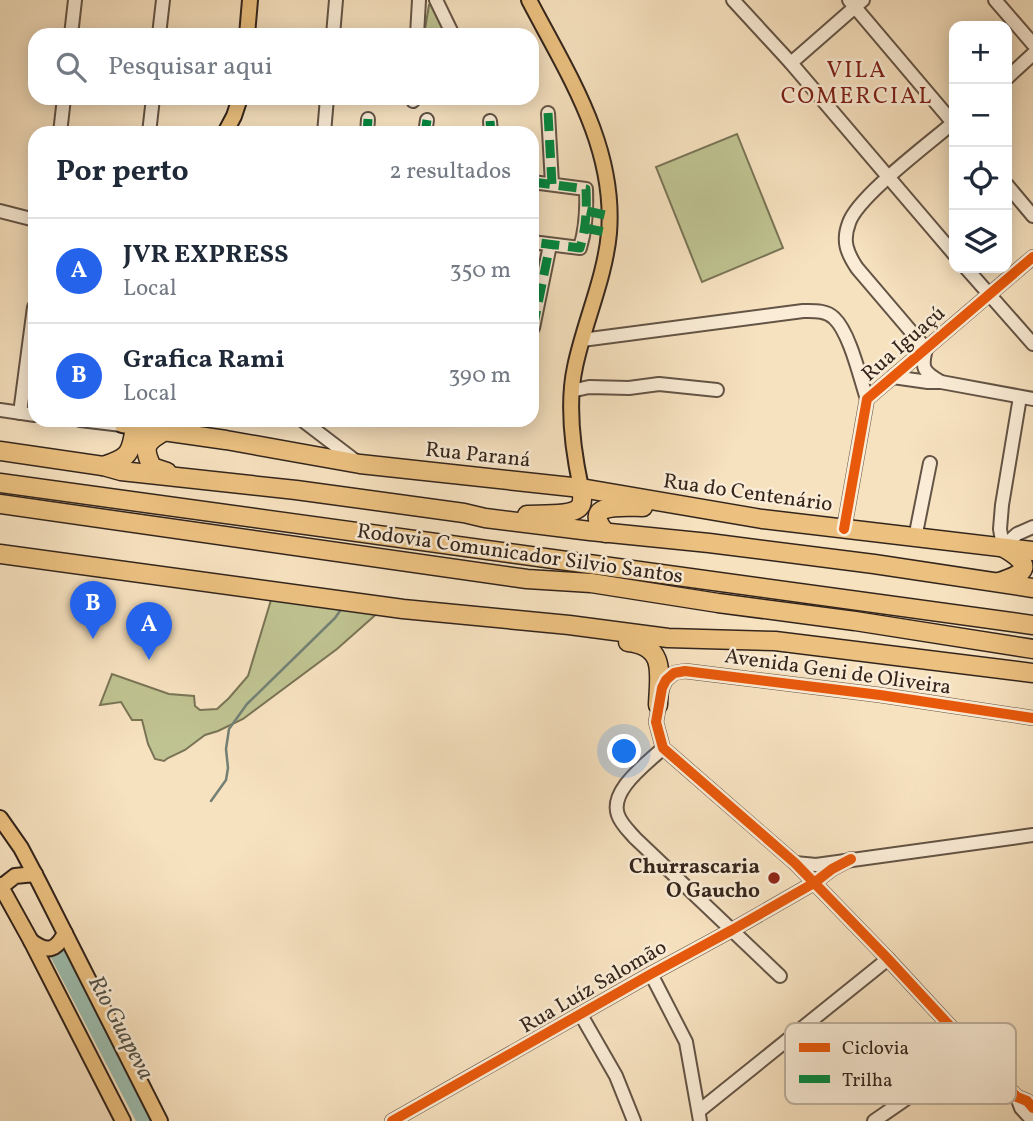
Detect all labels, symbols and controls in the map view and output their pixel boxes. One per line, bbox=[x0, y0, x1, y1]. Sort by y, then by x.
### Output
map controls bbox=[949, 21, 1012, 273]
button: + bbox=[949, 21, 1012, 84]
search box bbox=[28, 28, 539, 105]
icon: search bbox=[52, 48, 90, 86]
text: Pesquisar aqui bbox=[108, 49, 273, 85]
district label: VILA COMERCIAL bbox=[781, 55, 933, 113]
button: − bbox=[949, 84, 1012, 147]
button: locate bbox=[949, 147, 1012, 210]
text: Por perto bbox=[56, 151, 189, 193]
text: 2 resultados bbox=[389, 156, 511, 188]
button: layers bbox=[949, 210, 1012, 273]
text: JVR EXPRESS bbox=[123, 237, 289, 273]
text: A bbox=[71, 255, 87, 287]
text: 350 m bbox=[450, 255, 511, 287]
text: Local bbox=[123, 273, 177, 305]
street label: Rua Iguaçú bbox=[856, 300, 952, 389]
text: Grafica Rami bbox=[123, 342, 285, 378]
text: B bbox=[71, 360, 87, 392]
text: 390 m bbox=[448, 360, 511, 392]
text: Local bbox=[123, 378, 177, 410]
street label: Rua Paraná bbox=[424, 436, 532, 475]
street label: Rua do Centenário bbox=[661, 467, 834, 520]
street label: Rodovia Comunicador Silvio Santos bbox=[355, 517, 685, 592]
pin: B bbox=[70, 581, 116, 639]
pin: A bbox=[126, 602, 172, 660]
street label: Avenida Geni de Oliveira bbox=[723, 642, 953, 703]
your location bbox=[607, 734, 641, 768]
place label: Churrascaria O Gaucho bbox=[629, 853, 760, 906]
marker: Churrascaria O Gaucho bbox=[766, 870, 782, 886]
street label: Rua Luíz Salomão bbox=[515, 933, 673, 1041]
water label: Rio Guapeva bbox=[79, 970, 161, 1086]
legend bbox=[785, 1023, 1016, 1104]
text: Ciclovia bbox=[842, 1036, 909, 1062]
text: Trilha bbox=[842, 1068, 893, 1094]

